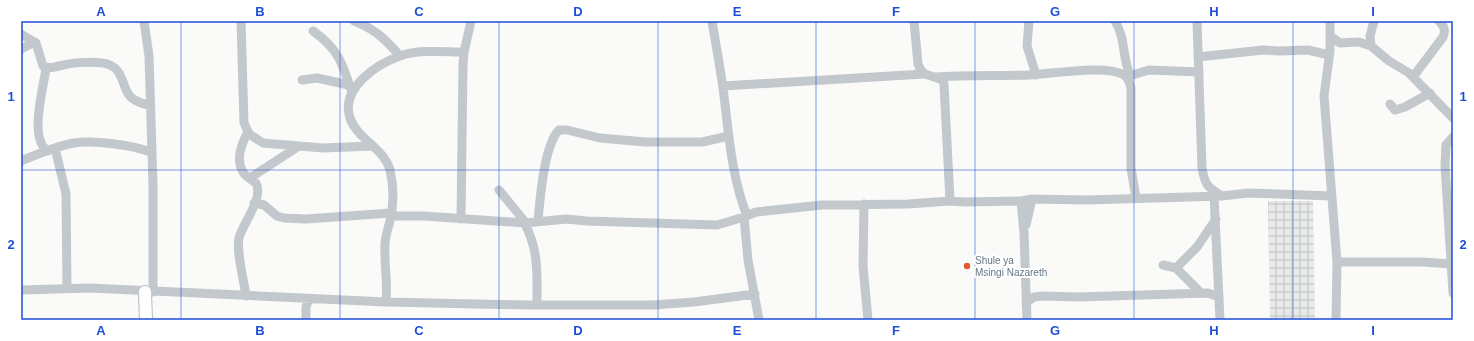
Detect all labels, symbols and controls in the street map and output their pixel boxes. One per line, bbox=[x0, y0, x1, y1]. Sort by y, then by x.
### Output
text: A bbox=[96, 4, 106, 19]
text: B bbox=[255, 4, 265, 19]
text: C bbox=[414, 4, 424, 19]
text: D bbox=[573, 4, 583, 19]
text: E bbox=[733, 4, 742, 19]
text: F bbox=[892, 4, 900, 19]
text: G bbox=[1050, 4, 1060, 19]
text: H bbox=[1209, 4, 1219, 19]
text: I bbox=[1371, 4, 1375, 19]
text: 1 bbox=[7, 89, 15, 104]
text: 1 bbox=[1459, 89, 1467, 104]
text: 2 bbox=[7, 237, 15, 252]
text: 2 bbox=[1459, 237, 1467, 252]
place label: Shule ya Msingi Nazareth bbox=[975, 255, 1047, 278]
marker: Shule ya Msingi Nazareth bbox=[962, 261, 972, 271]
text: A bbox=[96, 323, 106, 338]
text: B bbox=[255, 323, 265, 338]
text: C bbox=[414, 323, 424, 338]
text: D bbox=[573, 323, 583, 338]
text: E bbox=[733, 323, 742, 338]
text: F bbox=[892, 323, 900, 338]
text: G bbox=[1050, 323, 1060, 338]
text: H bbox=[1209, 323, 1219, 338]
text: I bbox=[1371, 323, 1375, 338]

